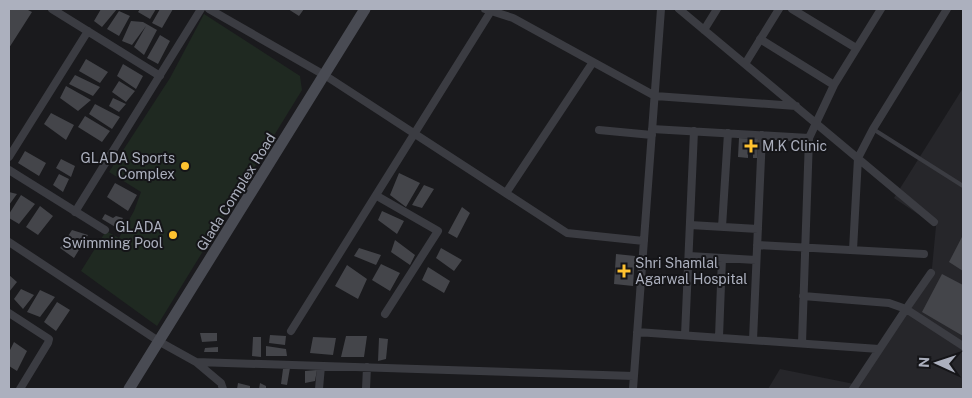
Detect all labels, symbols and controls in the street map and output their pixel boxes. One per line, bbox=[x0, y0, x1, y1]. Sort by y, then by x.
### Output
street label: Glada Complex Road bbox=[193, 130, 279, 254]
place label: M.K Clinic bbox=[762, 138, 827, 154]
marker: M.K Clinic bbox=[744, 139, 758, 153]
place label: GLADA Sports Complex bbox=[80, 150, 175, 182]
marker: GLADA Sports Complex bbox=[179, 160, 191, 172]
place label: GLADA Swimming Pool bbox=[62, 219, 163, 251]
marker: GLADA Swimming Pool bbox=[167, 229, 179, 241]
place label: Shri Shamlal Agarwal Hospital bbox=[635, 255, 748, 287]
marker: Shri Shamlal Agarwal Hospital bbox=[617, 264, 631, 278]
north arrow bbox=[912, 338, 962, 388]
text: N bbox=[916, 356, 932, 368]

